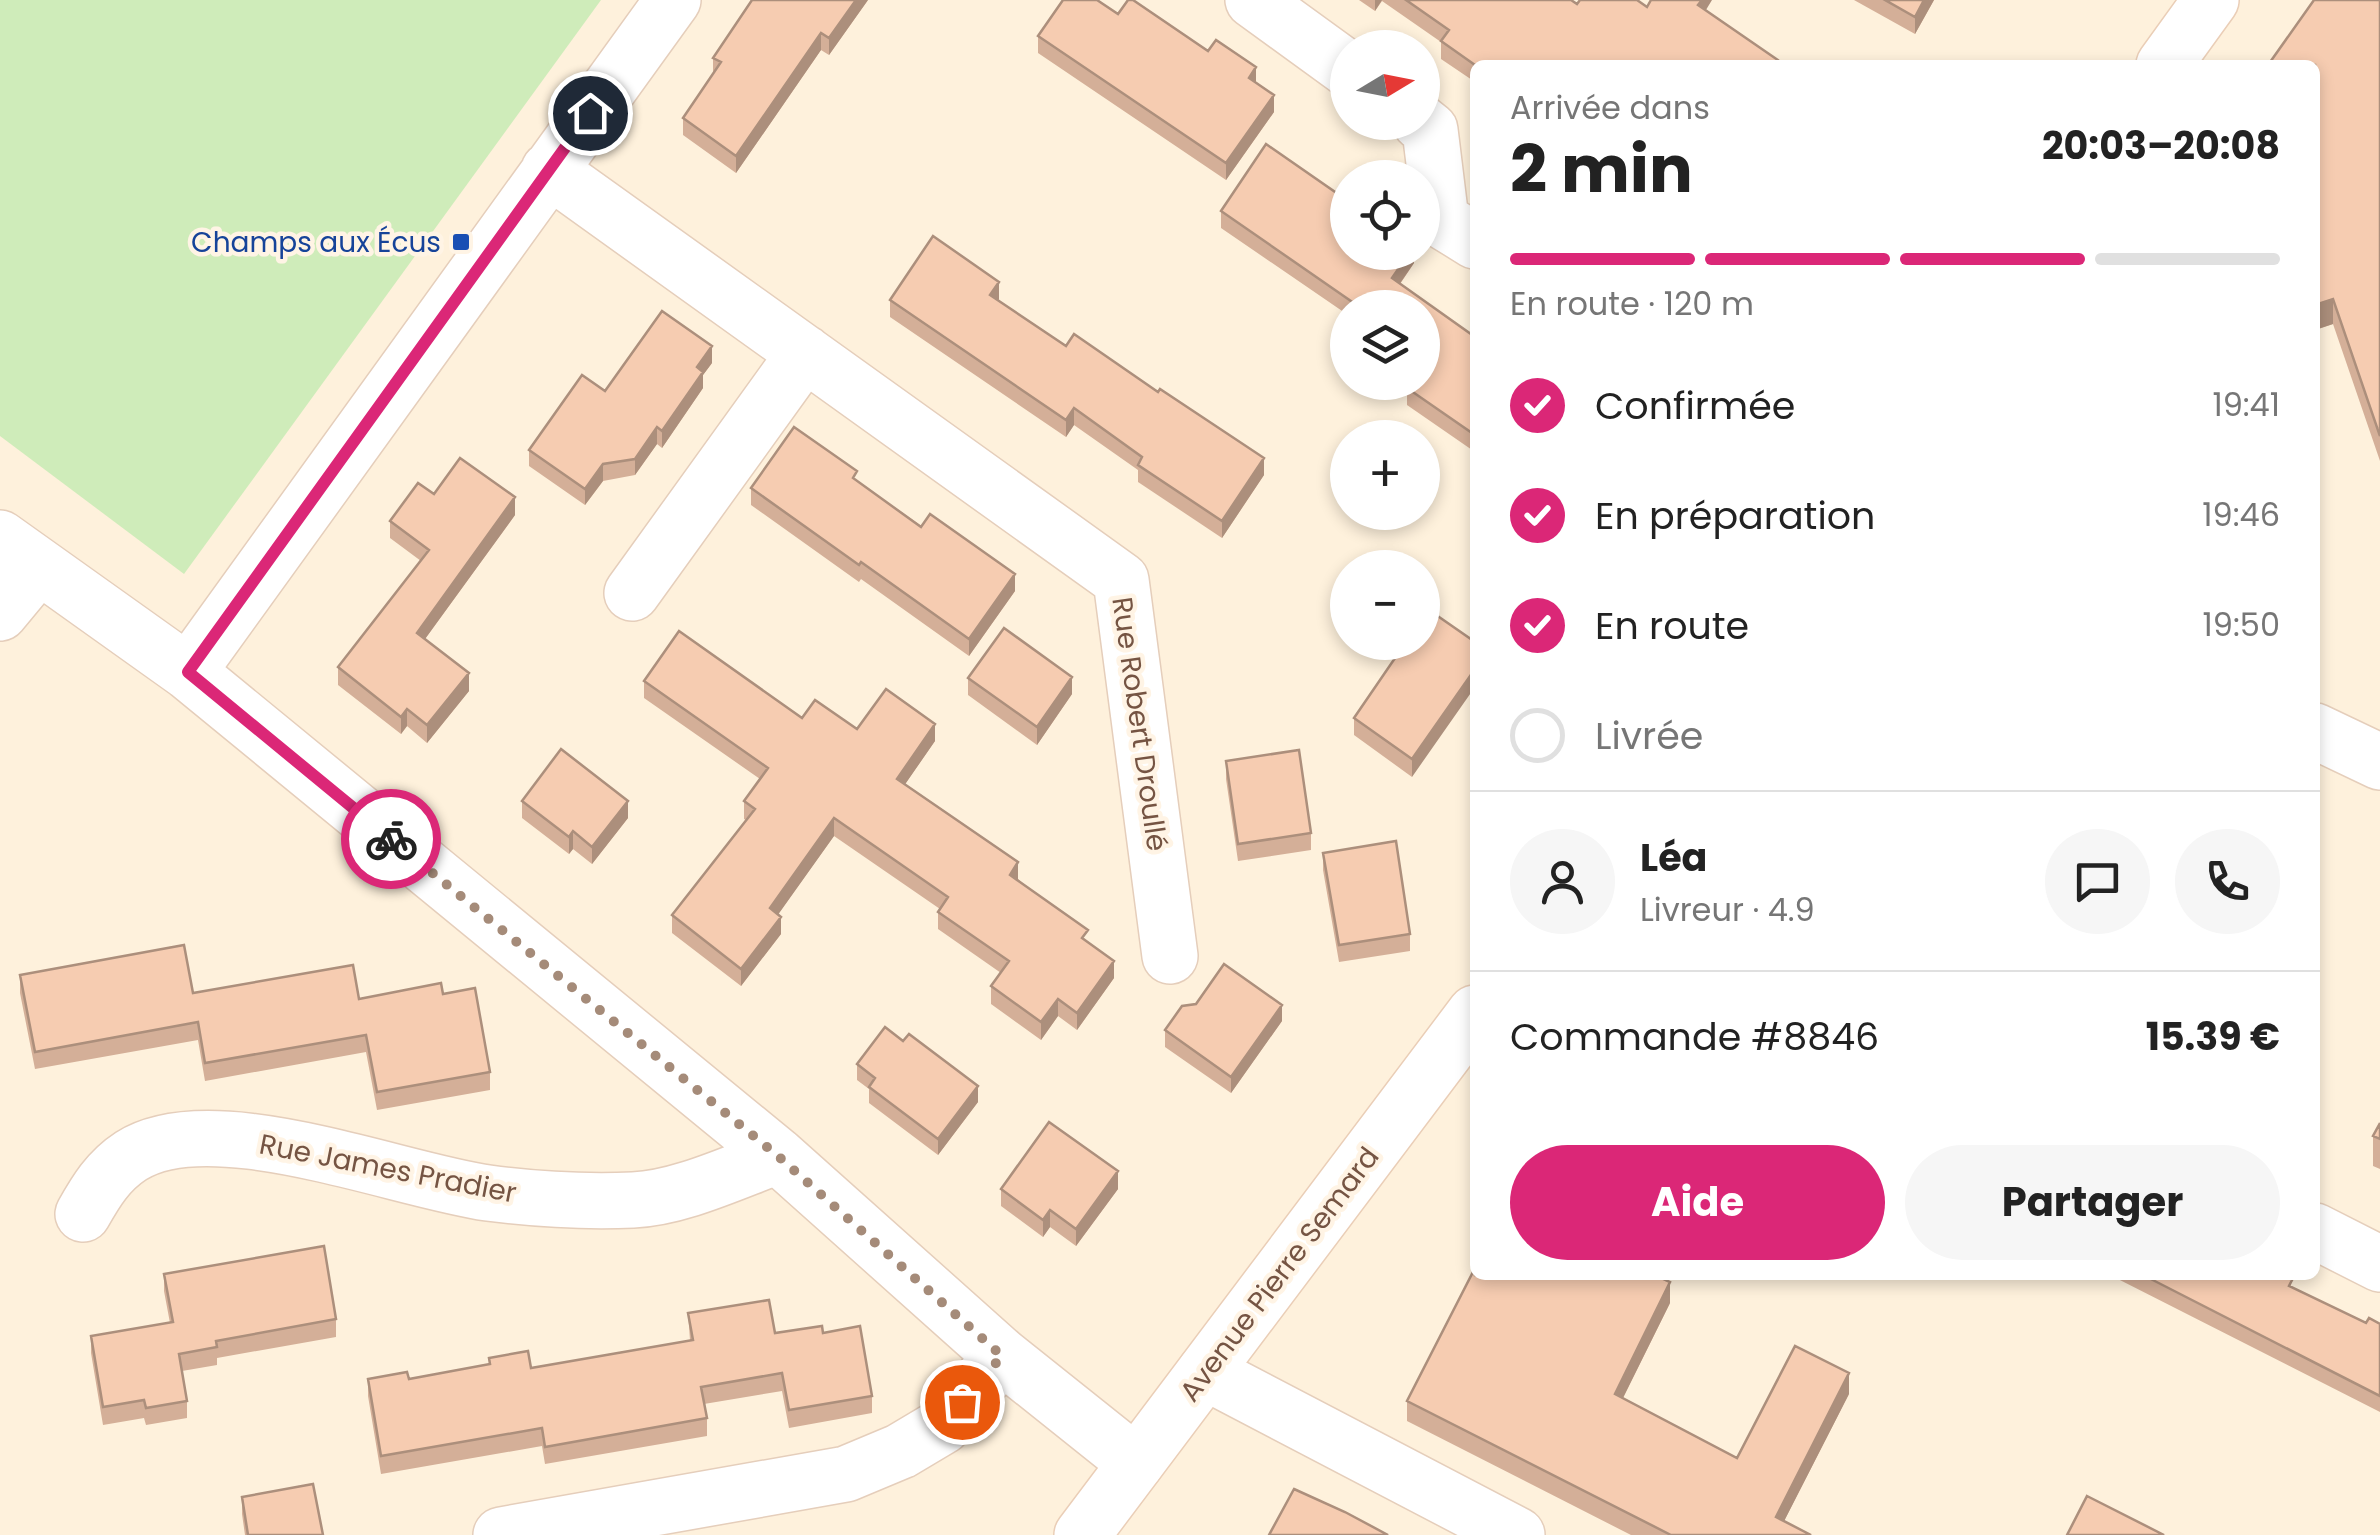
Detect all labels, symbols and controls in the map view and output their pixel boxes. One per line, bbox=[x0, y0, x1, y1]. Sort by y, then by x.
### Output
north arrow bbox=[1330, 30, 1440, 140]
map controls bbox=[1330, 30, 1440, 660]
pin bbox=[548, 71, 633, 156]
text: Arrivée dans bbox=[1510, 85, 1710, 130]
icon: home bbox=[563, 86, 618, 141]
text: 20:03–20:08 bbox=[2042, 119, 2280, 172]
text: 2 min bbox=[1510, 124, 1693, 215]
button: locate bbox=[1330, 160, 1440, 270]
place label: Champs aux Écus bbox=[191, 223, 441, 262]
marker: Champs aux Écus bbox=[450, 231, 472, 253]
text: En route · 120 m bbox=[1510, 281, 1754, 326]
button: layers bbox=[1330, 290, 1440, 400]
icon: check bbox=[1510, 378, 1565, 433]
text: Confirmée bbox=[1595, 379, 1795, 432]
text: 19:41 bbox=[2212, 382, 2280, 427]
button: + bbox=[1330, 420, 1440, 530]
icon: check bbox=[1510, 488, 1565, 543]
text: En préparation bbox=[1595, 489, 1875, 542]
text: 19:46 bbox=[2202, 492, 2280, 537]
button: − bbox=[1330, 550, 1440, 660]
street label: Rue Robert Droullé bbox=[1102, 594, 1177, 854]
icon: check bbox=[1510, 598, 1565, 653]
text: En route bbox=[1595, 599, 1749, 652]
text: 19:50 bbox=[2203, 602, 2280, 647]
text: Livrée bbox=[1595, 709, 1703, 762]
courier bbox=[341, 789, 441, 889]
icon: bike bbox=[364, 812, 419, 867]
button: person bbox=[1510, 829, 1615, 934]
button: chat bbox=[2045, 829, 2150, 934]
button: phone bbox=[2175, 829, 2280, 934]
text: Léa bbox=[1640, 831, 1707, 884]
text: Livreur · 4.9 bbox=[1640, 887, 1815, 932]
text: Commande #8846 bbox=[1510, 1010, 1879, 1063]
text: 15.39 € bbox=[2146, 1010, 2280, 1063]
street label: Rue James Pradier bbox=[256, 1124, 520, 1213]
street label: Avenue Pierre Semard bbox=[1171, 1139, 1388, 1410]
button: Aide bbox=[1510, 1145, 1885, 1260]
button: Partager bbox=[1905, 1145, 2280, 1260]
pin bbox=[920, 1360, 1005, 1445]
icon: bag bbox=[935, 1375, 990, 1430]

